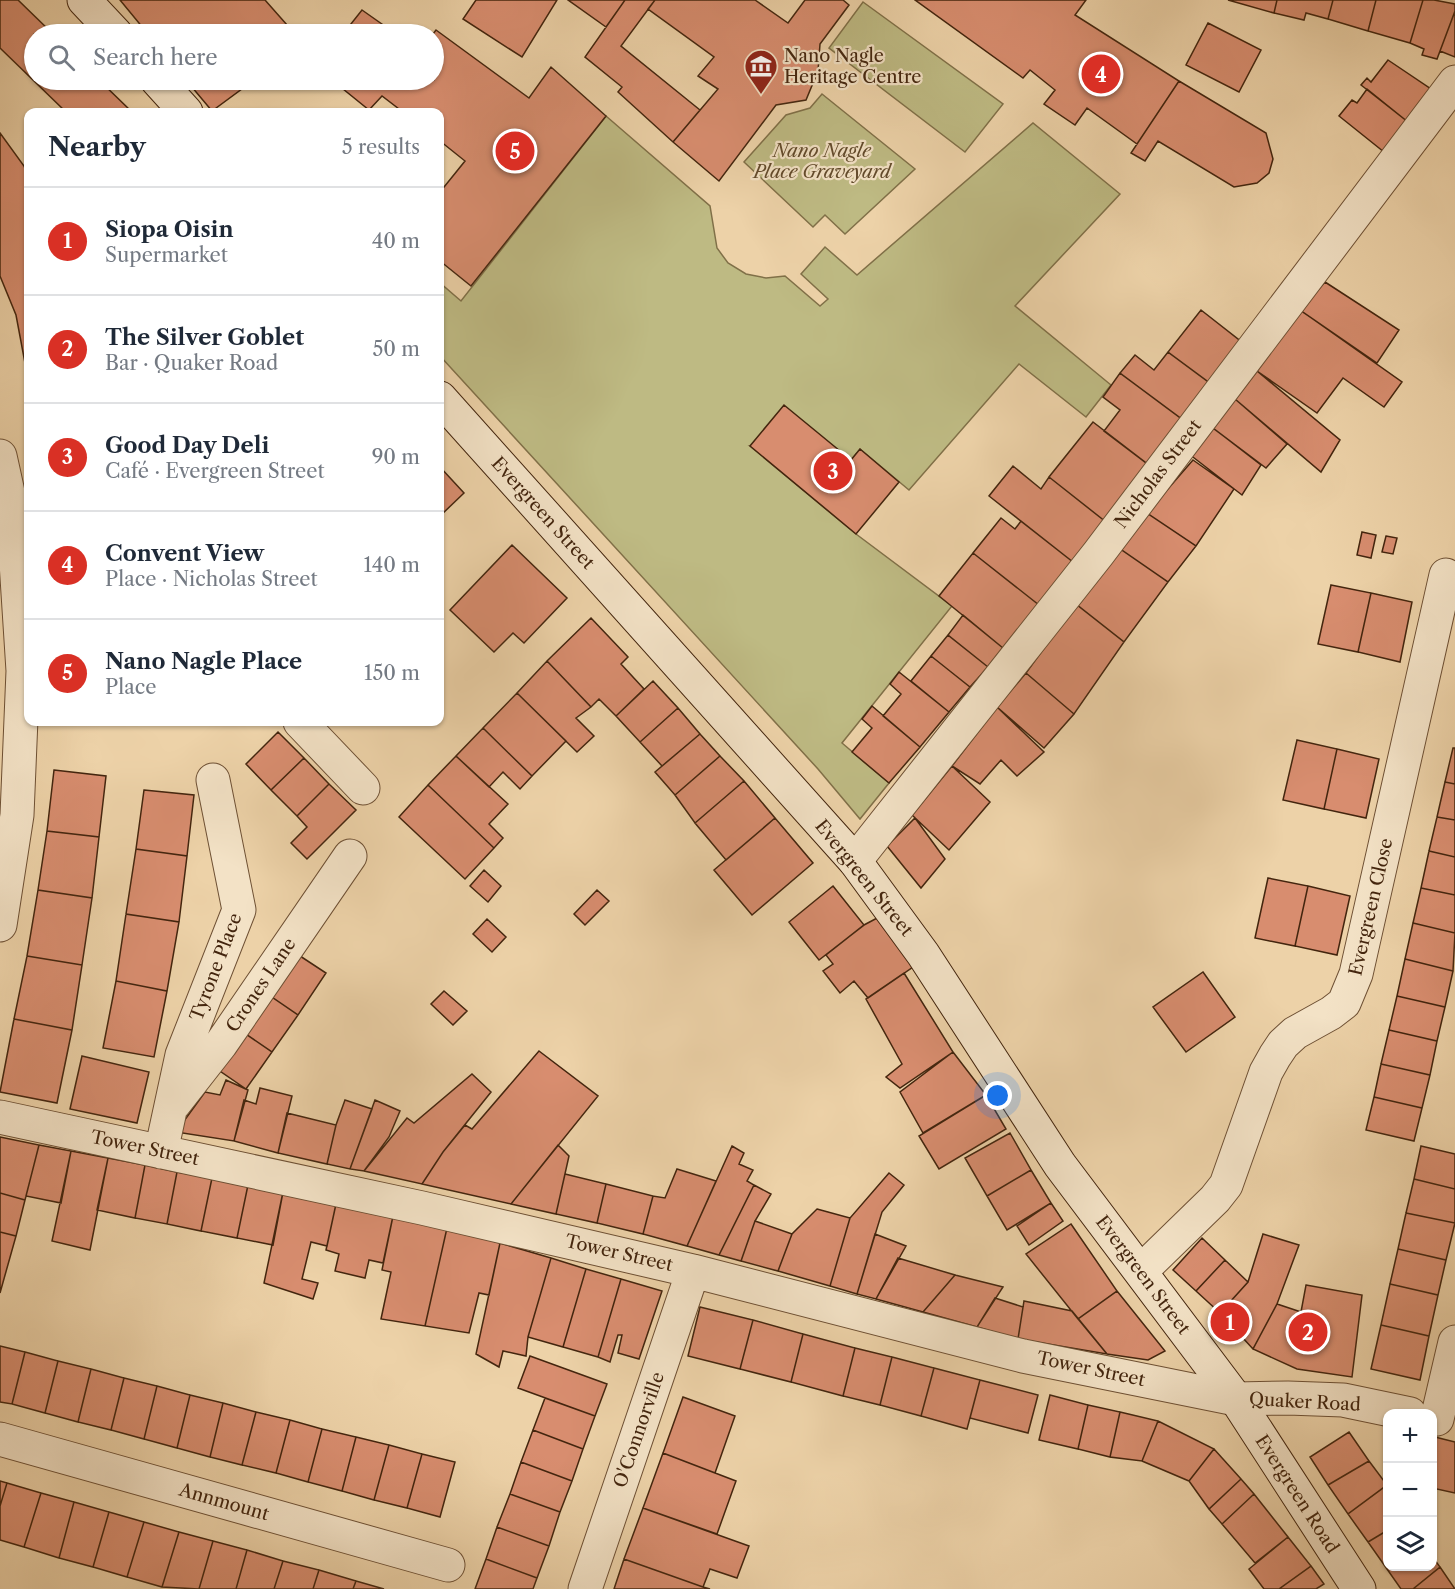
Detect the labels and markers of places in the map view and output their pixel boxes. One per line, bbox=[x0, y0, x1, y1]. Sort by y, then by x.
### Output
place label: Nano Nagle Heritage Centre bbox=[784, 45, 921, 88]
museum icon: Nano Nagle Heritage Centre bbox=[743, 48, 779, 95]
pin: 4 bbox=[1082, 52, 1120, 97]
pin: 5 bbox=[496, 128, 534, 174]
pin: 3 bbox=[814, 448, 852, 494]
pin: 1 bbox=[1210, 1300, 1250, 1344]
pin: 2 bbox=[1288, 1310, 1328, 1354]

